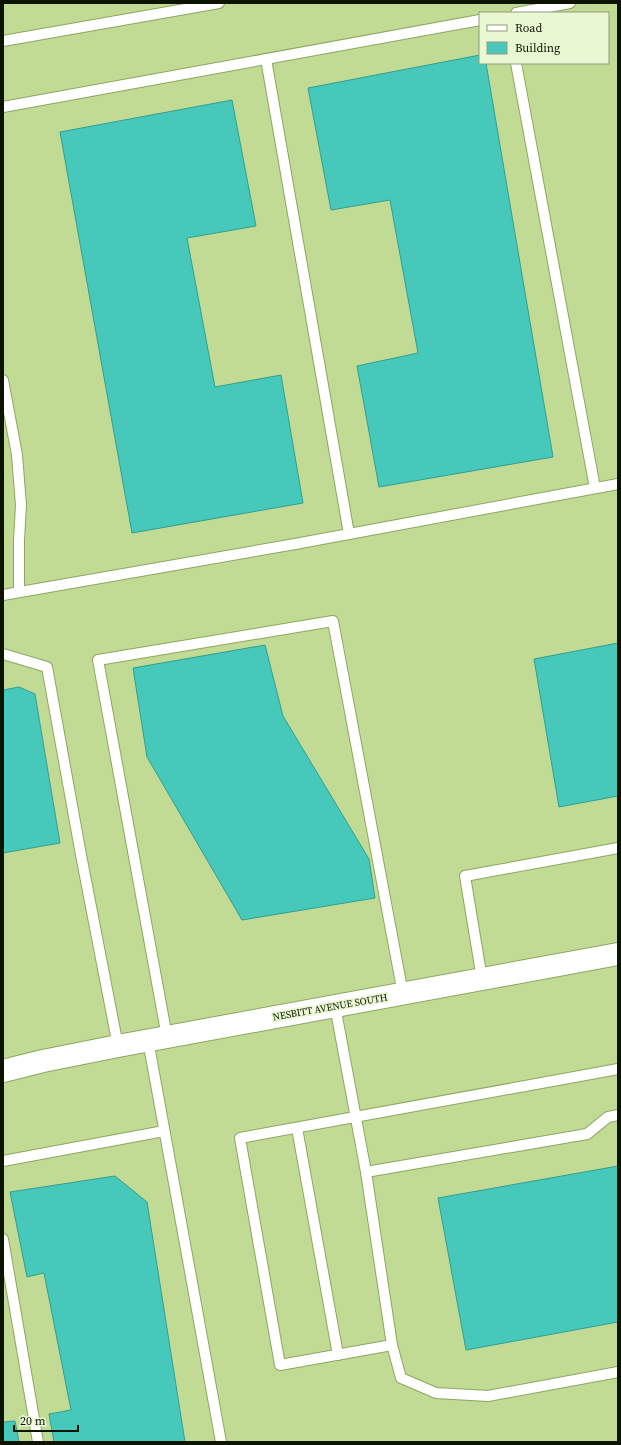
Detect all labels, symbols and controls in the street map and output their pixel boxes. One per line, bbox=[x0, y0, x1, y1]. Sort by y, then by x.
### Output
legend bbox=[479, 12, 609, 64]
text: Road bbox=[515, 20, 542, 36]
text: Building bbox=[515, 40, 560, 56]
street label: NESBITT AVENUE SOUTH bbox=[272, 990, 389, 1024]
scale bar bbox=[14, 1407, 78, 1433]
text: 20 m bbox=[20, 1413, 46, 1429]

